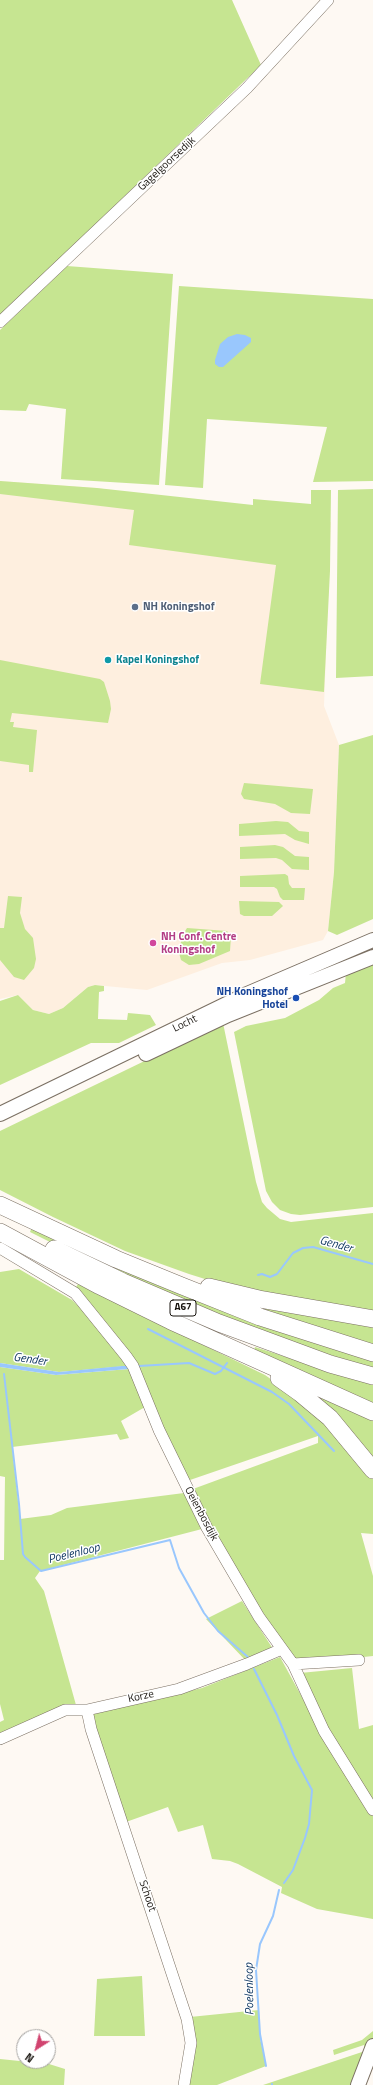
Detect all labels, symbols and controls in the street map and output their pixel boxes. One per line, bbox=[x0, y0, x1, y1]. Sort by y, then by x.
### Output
street label: Gagelgoorsedijk bbox=[136, 134, 198, 194]
place label: NH Koningshof bbox=[143, 600, 215, 614]
marker: NH Koningshof bbox=[130, 602, 140, 612]
place label: Kapel Koningshof bbox=[116, 653, 199, 667]
marker: Kapel Koningshof bbox=[103, 655, 113, 665]
place label: NH Conf. Centre Koningshof bbox=[161, 930, 236, 956]
marker: NH Conf. Centre Koningshof bbox=[148, 938, 158, 948]
place label: NH Koningshof Hotel bbox=[216, 985, 288, 1011]
marker: NH Koningshof Hotel bbox=[291, 993, 301, 1003]
street label: Locht bbox=[171, 1012, 199, 1036]
water label: Gender bbox=[318, 1234, 354, 1256]
road number: A67 bbox=[170, 1300, 196, 1316]
water label: Gender bbox=[12, 1351, 48, 1369]
street label: Oeienbosdijk bbox=[181, 1485, 221, 1543]
water label: Poelenloop bbox=[47, 1541, 101, 1567]
street label: Korze bbox=[127, 1688, 155, 1706]
street label: Schoot bbox=[136, 1879, 158, 1913]
water label: Poelenloop bbox=[242, 1963, 258, 2015]
north arrow bbox=[16, 2029, 56, 2069]
text: N bbox=[22, 2049, 37, 2067]

